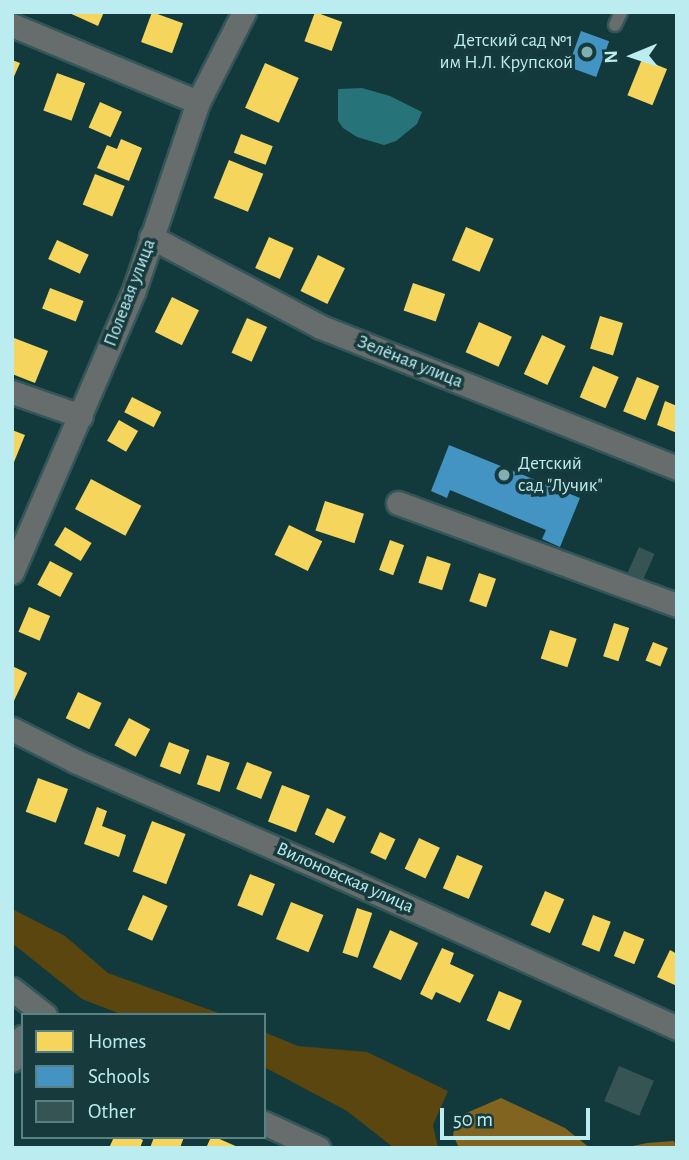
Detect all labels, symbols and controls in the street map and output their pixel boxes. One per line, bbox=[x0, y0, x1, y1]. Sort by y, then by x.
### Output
north arrow bbox=[598, 21, 668, 91]
place label: Детский сад №1 им Н.Л. Крупской bbox=[440, 30, 573, 74]
marker: Детский сад №1 им Н.Л. Крупской bbox=[579, 44, 595, 60]
text: N bbox=[602, 50, 621, 64]
street label: Полевая улица bbox=[99, 236, 161, 350]
street label: Зелёная улица bbox=[354, 330, 466, 394]
place label: Детский сад "Лучик" bbox=[518, 453, 603, 497]
marker: Детский сад "Лучик" bbox=[496, 467, 512, 483]
street label: Вилоновская улица bbox=[273, 837, 417, 919]
legend bbox=[21, 1013, 266, 1139]
text: Homes bbox=[88, 1031, 146, 1052]
text: Schools bbox=[88, 1066, 150, 1087]
scale bar bbox=[444, 1094, 594, 1138]
text: Other bbox=[88, 1101, 135, 1122]
text: 50 m bbox=[453, 1109, 493, 1130]

